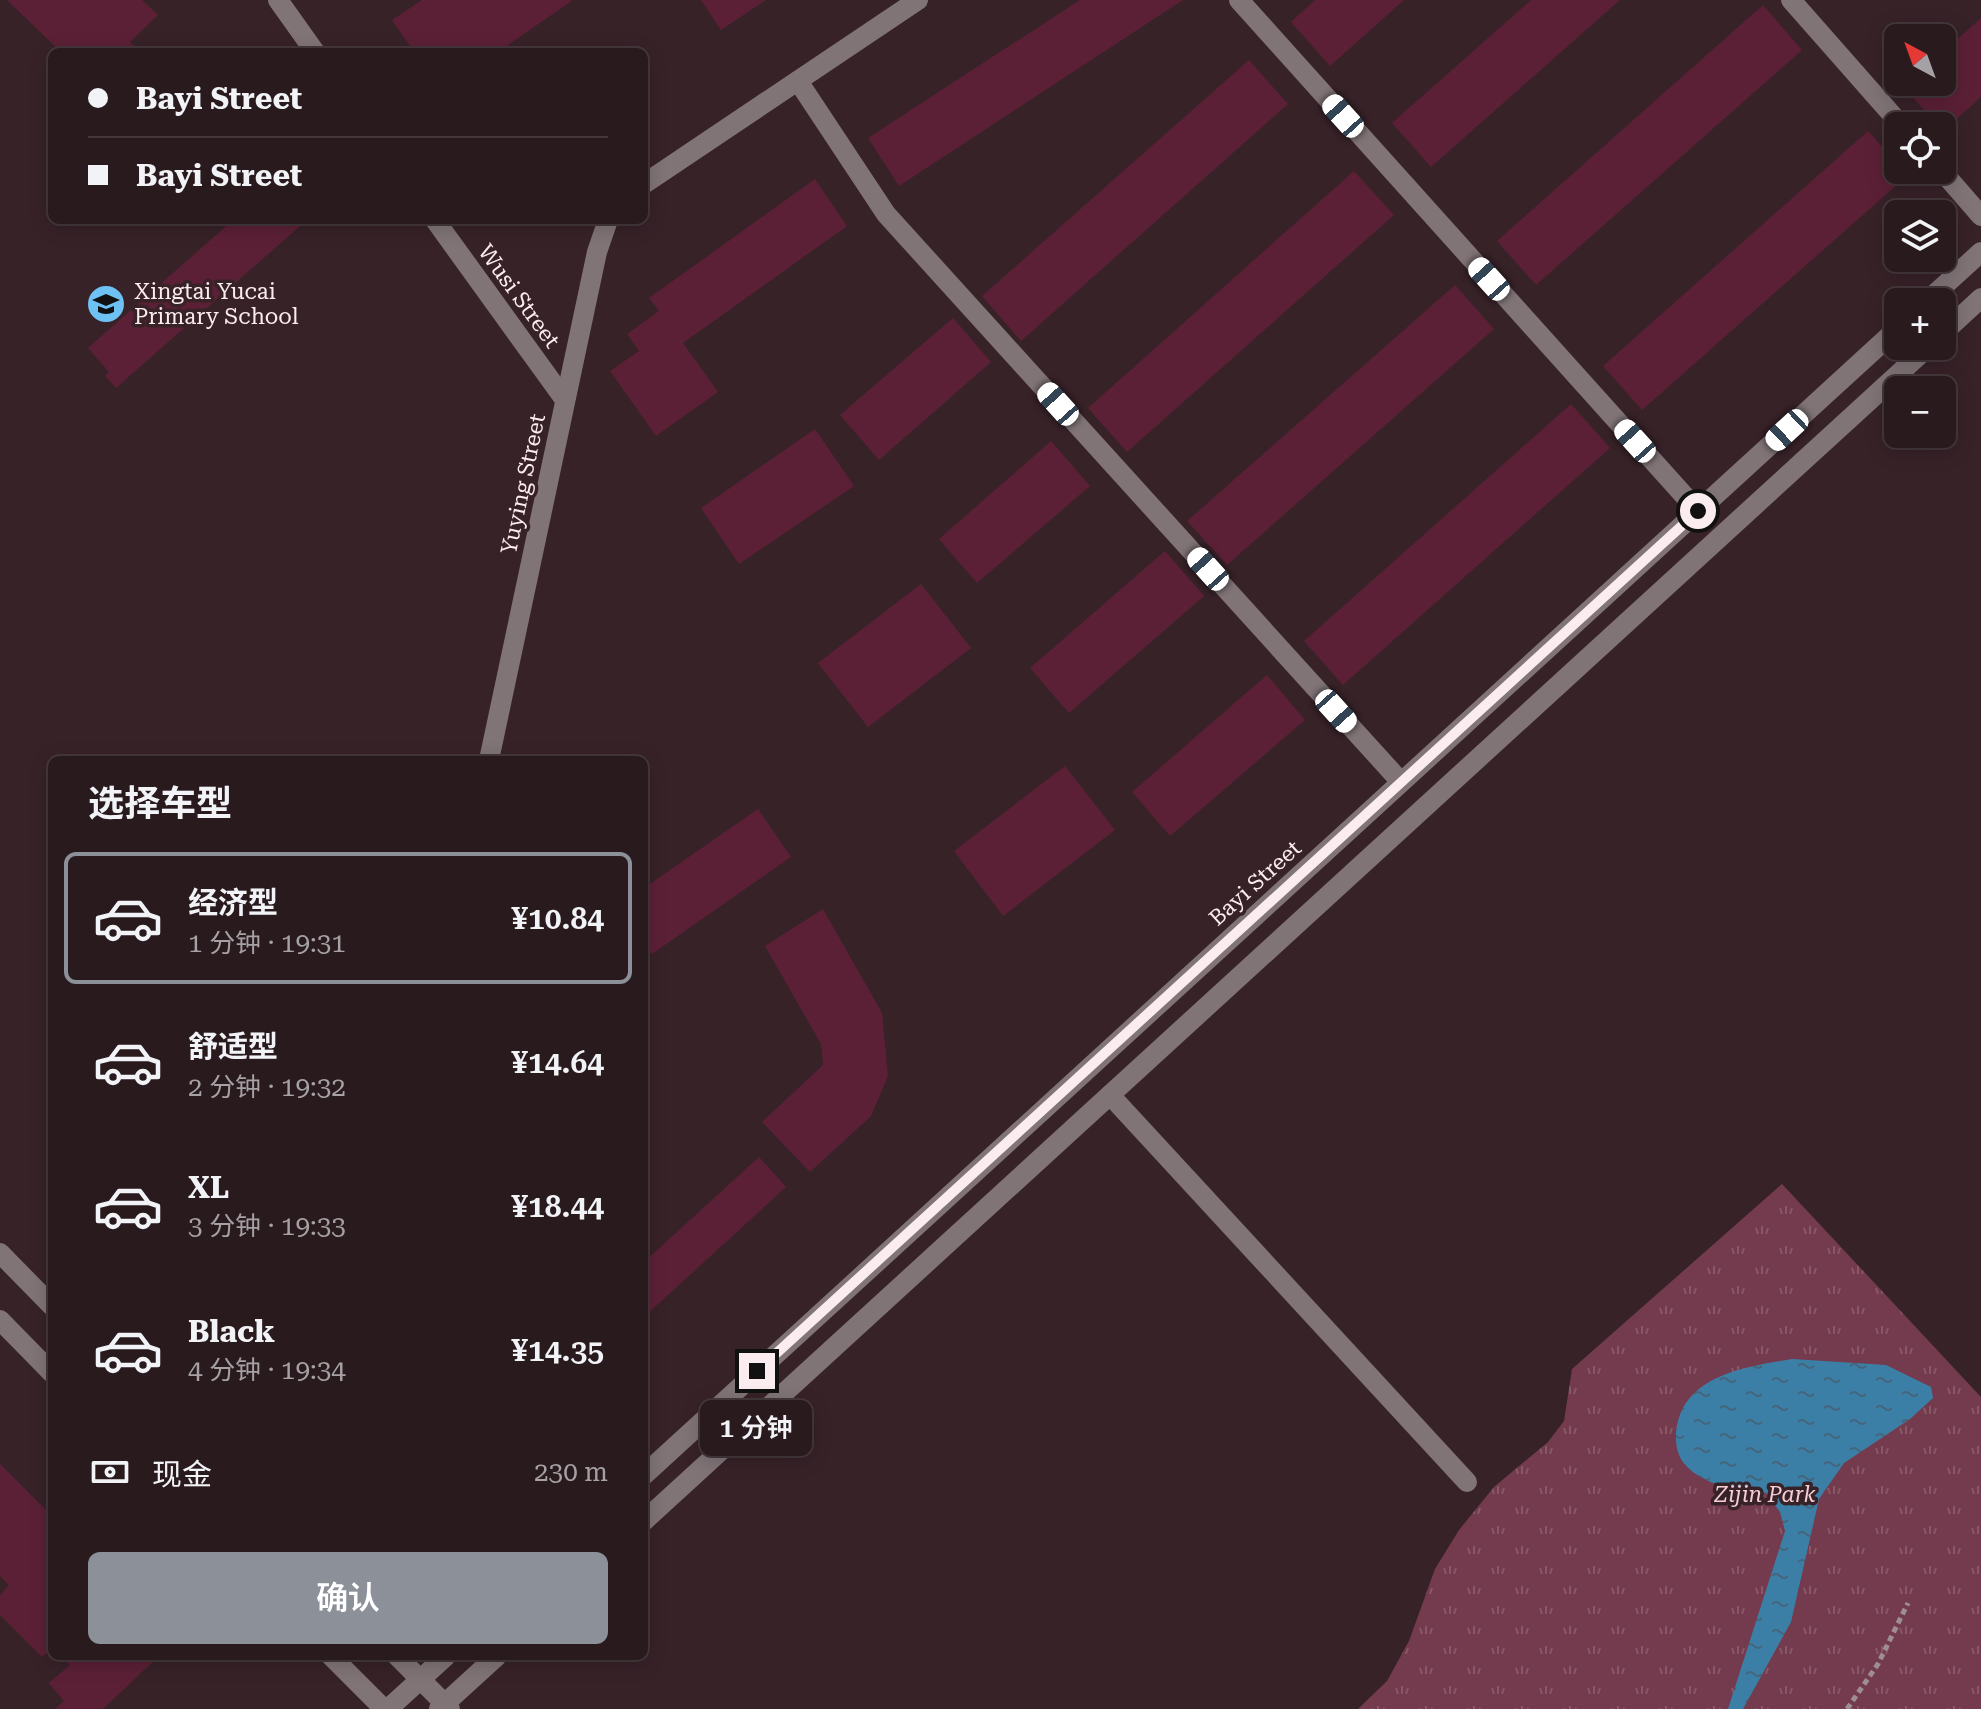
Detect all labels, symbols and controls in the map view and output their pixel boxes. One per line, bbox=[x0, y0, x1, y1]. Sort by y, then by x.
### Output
north arrow bbox=[1884, 24, 1956, 96]
map controls bbox=[1884, 24, 1956, 448]
text: Bayi Street bbox=[136, 81, 302, 116]
car bbox=[1318, 90, 1368, 142]
button: locate bbox=[1884, 112, 1956, 184]
text: Bayi Street bbox=[136, 158, 302, 193]
button: layers bbox=[1884, 200, 1956, 272]
street label: Wusi Street bbox=[473, 239, 565, 353]
car bbox=[1464, 253, 1514, 305]
place label: Xingtai Yucai Primary School bbox=[134, 279, 299, 329]
school or university icon: Xingtai Yucai Primary School bbox=[85, 283, 127, 325]
button: + bbox=[1884, 288, 1956, 360]
button: − bbox=[1884, 376, 1956, 448]
car bbox=[1033, 378, 1083, 430]
car bbox=[1761, 405, 1813, 455]
street label: Yuying Street bbox=[496, 411, 550, 557]
car bbox=[1610, 415, 1660, 467]
route start bbox=[1680, 493, 1716, 529]
car bbox=[1183, 543, 1233, 595]
car bbox=[1311, 685, 1361, 737]
text: 选择车型 bbox=[88, 783, 232, 825]
street label: Bayi Street bbox=[1204, 835, 1306, 931]
icon: car bbox=[92, 882, 164, 954]
text: 经济型 bbox=[188, 885, 278, 920]
text: ¥10.84 bbox=[511, 901, 604, 936]
text: 1 分钟 · 19:31 bbox=[188, 928, 346, 958]
icon: car bbox=[92, 1026, 164, 1098]
text: 舒适型 bbox=[188, 1029, 278, 1064]
text: ¥14.64 bbox=[511, 1045, 604, 1080]
text: 2 分钟 · 19:32 bbox=[188, 1072, 346, 1102]
icon: car bbox=[92, 1170, 164, 1242]
text: XL bbox=[188, 1170, 229, 1205]
text: ¥18.44 bbox=[511, 1189, 604, 1224]
text: 3 分钟 · 19:33 bbox=[188, 1211, 346, 1241]
icon: car bbox=[92, 1314, 164, 1386]
text: Black bbox=[188, 1314, 275, 1349]
text: ¥14.35 bbox=[511, 1333, 604, 1368]
route end bbox=[739, 1353, 775, 1389]
text: 4 分钟 · 19:34 bbox=[188, 1355, 346, 1385]
callout: 1 分钟 bbox=[701, 1399, 813, 1455]
text: 1 分钟 bbox=[719, 1413, 793, 1443]
icon: cash bbox=[88, 1450, 132, 1494]
text: 现金 bbox=[152, 1457, 212, 1492]
text: 230 m bbox=[534, 1457, 608, 1487]
park label: Zijin Park bbox=[1714, 1482, 1816, 1507]
button: 确认 bbox=[88, 1552, 608, 1644]

